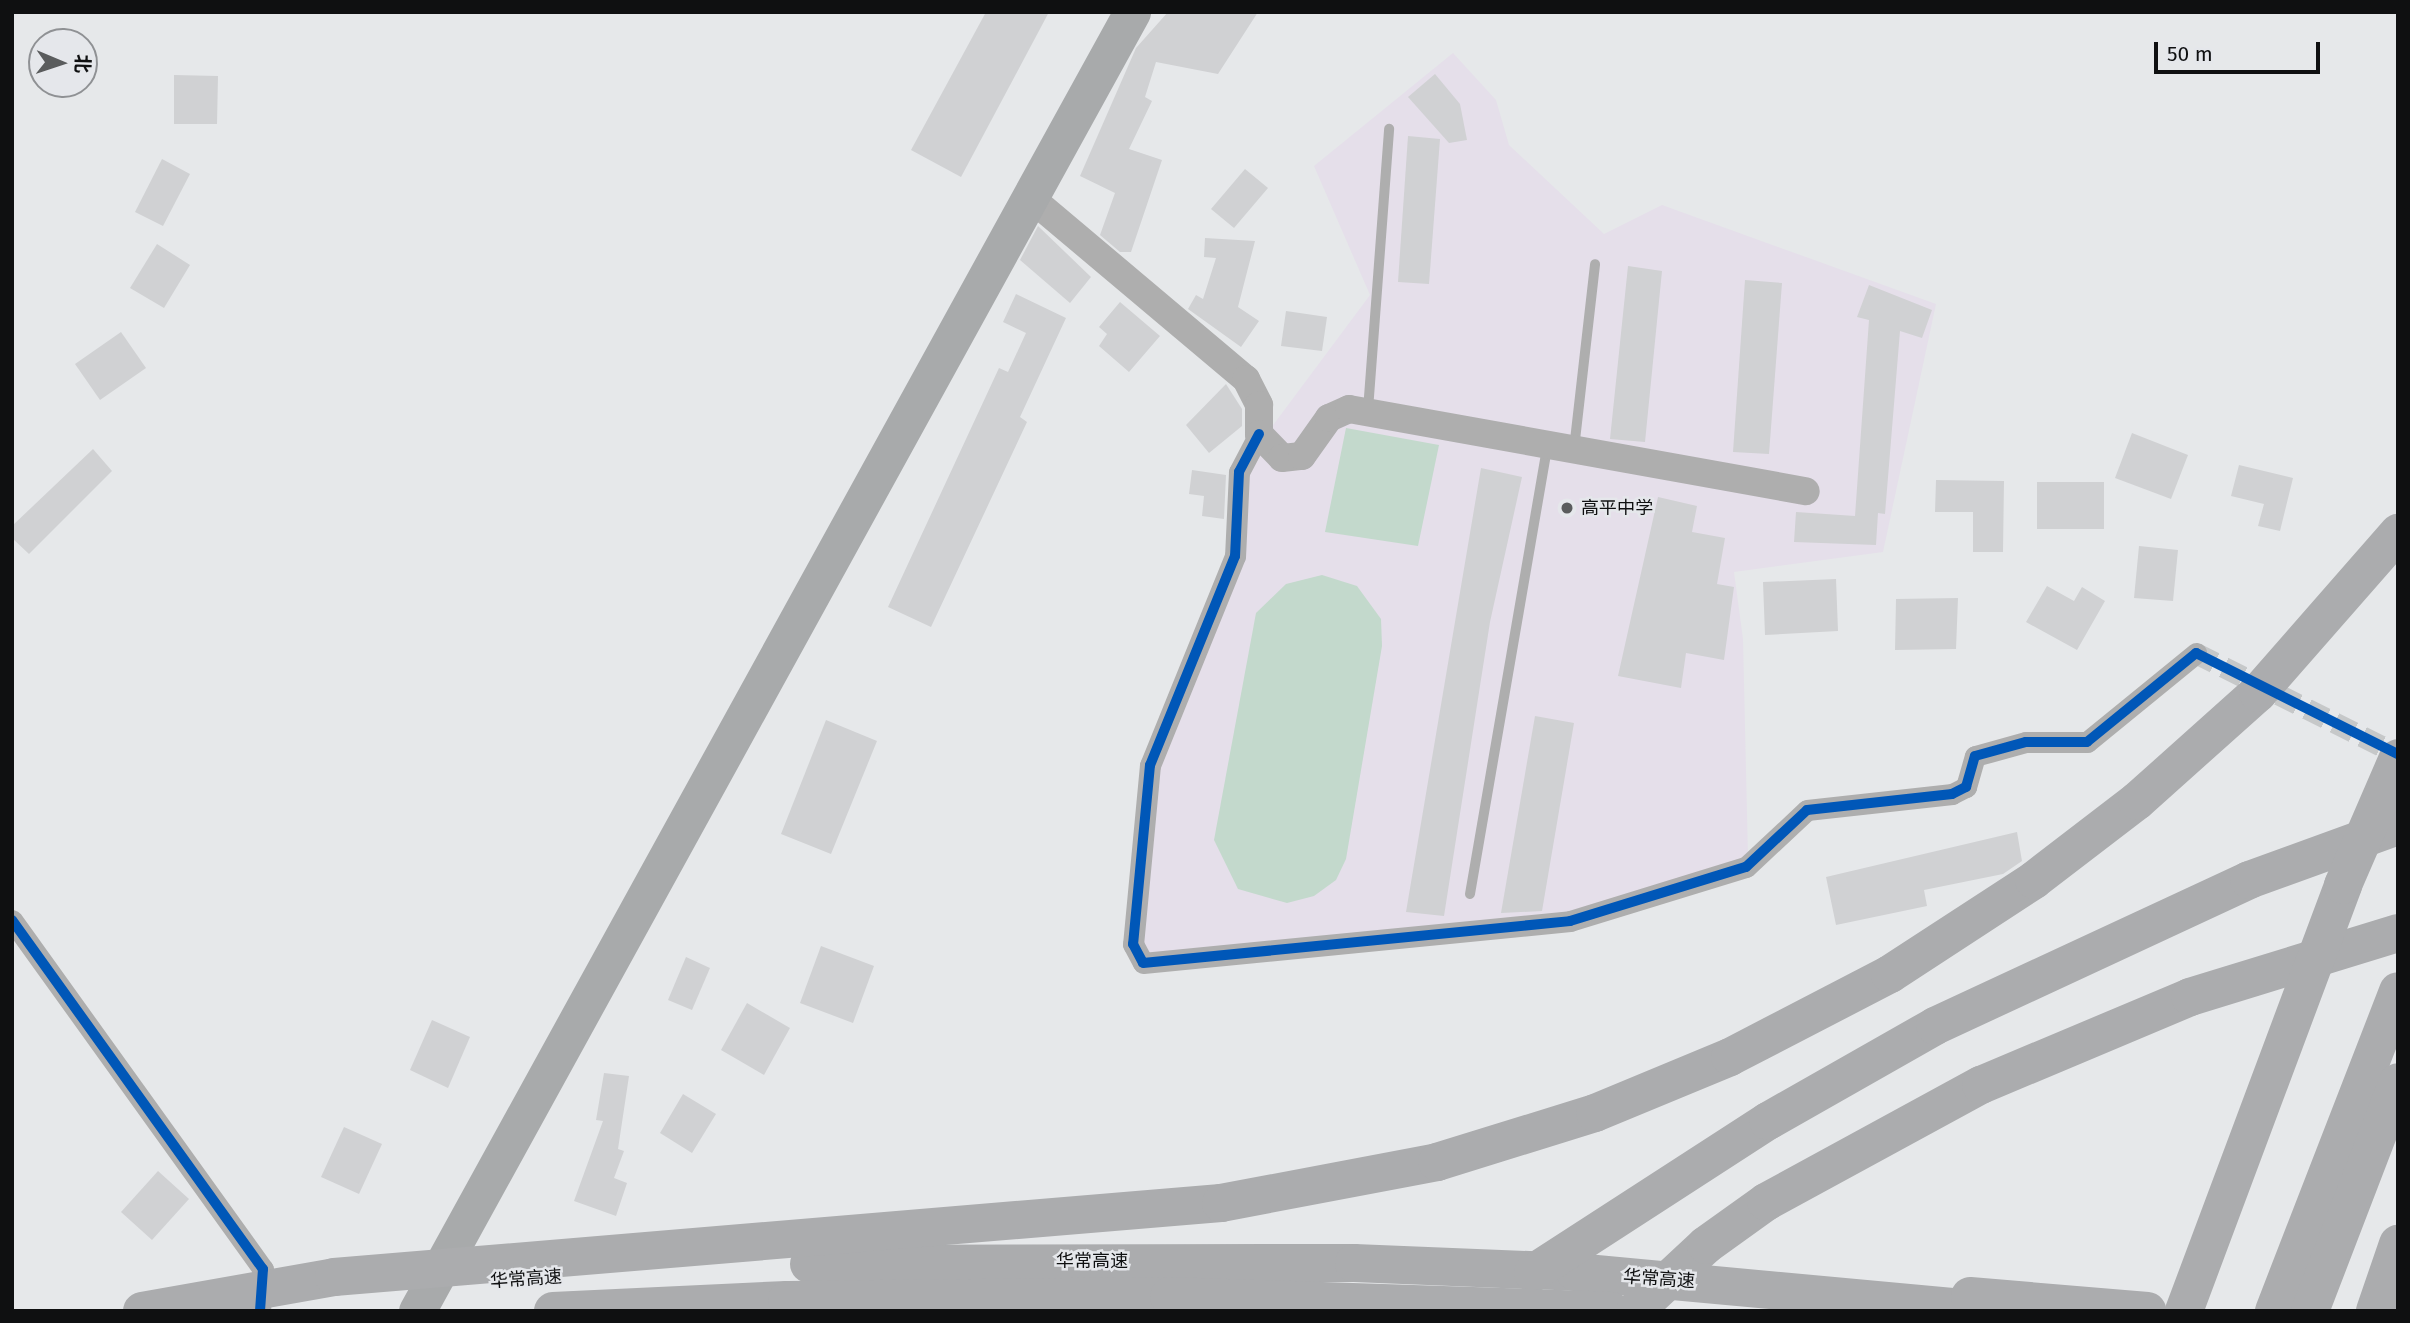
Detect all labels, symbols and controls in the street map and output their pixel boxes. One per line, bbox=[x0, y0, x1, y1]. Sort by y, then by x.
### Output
north arrow bbox=[28, 28, 98, 98]
scale bar bbox=[2158, 28, 2324, 72]
text: 50 m bbox=[2167, 41, 2213, 67]
text: 北 bbox=[71, 54, 94, 74]
place label: 高平中学 bbox=[1581, 497, 1653, 519]
marker: 高平中学 bbox=[1559, 500, 1575, 516]
street label: 华常高速 bbox=[1056, 1250, 1128, 1272]
street label: 华常高速 bbox=[489, 1266, 563, 1292]
street label: 华常高速 bbox=[1622, 1266, 1696, 1292]

